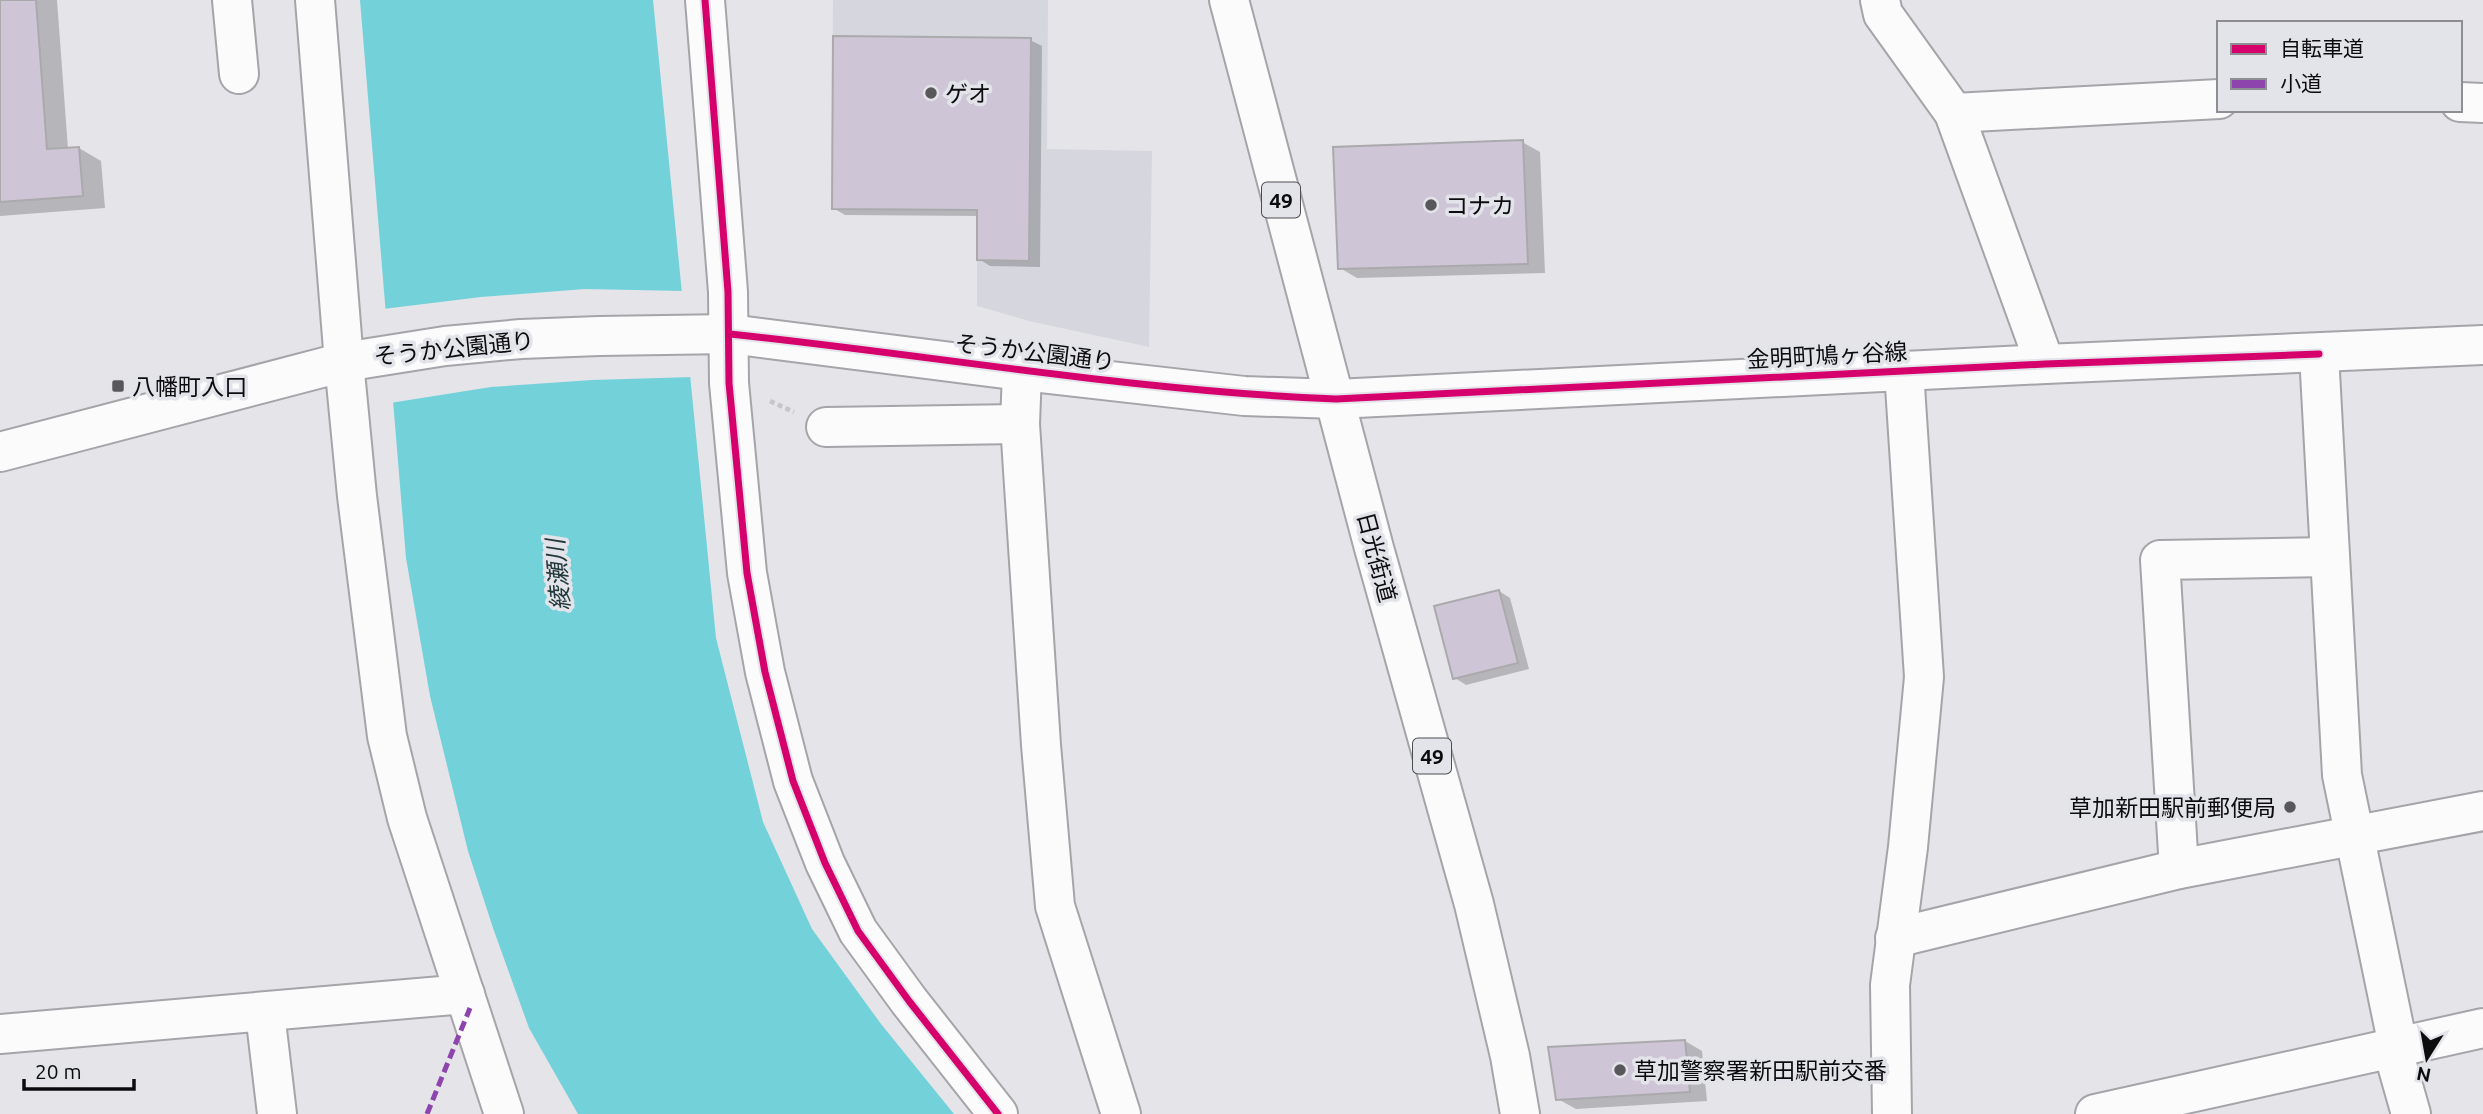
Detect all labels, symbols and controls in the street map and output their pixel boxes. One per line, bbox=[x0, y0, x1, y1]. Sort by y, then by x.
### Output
legend bbox=[2217, 21, 2462, 112]
text: 自転車道 bbox=[2280, 36, 2364, 60]
text: 小道 bbox=[2280, 71, 2322, 95]
place label: ゲオ bbox=[945, 81, 991, 106]
marker: ゲオ bbox=[923, 85, 939, 101]
road number: 49 bbox=[1262, 182, 1300, 218]
place label: コナカ bbox=[1445, 193, 1514, 218]
marker: コナカ bbox=[1423, 197, 1439, 213]
street label: そうか公園通り bbox=[373, 327, 535, 369]
street label: そうか公園通り bbox=[954, 330, 1116, 374]
street label: 金明町鳩ヶ谷線 bbox=[1746, 338, 1908, 372]
place label: 八幡町入口 bbox=[132, 374, 247, 399]
marker: 八幡町入口 bbox=[110, 378, 126, 394]
street label: 日光街道 bbox=[1353, 509, 1401, 605]
water label: 綾瀬川 bbox=[541, 535, 575, 612]
road number: 49 bbox=[1413, 738, 1451, 774]
place label: 草加新田駅前郵便局 bbox=[2069, 795, 2276, 820]
marker: 草加新田駅前郵便局 bbox=[2282, 799, 2298, 815]
north arrow bbox=[2392, 1023, 2462, 1093]
scale bar bbox=[24, 1048, 135, 1092]
place label: 草加警察署新田駅前交番 bbox=[1634, 1058, 1887, 1083]
text: 20 m bbox=[35, 1059, 82, 1083]
marker: 草加警察署新田駅前交番 bbox=[1612, 1062, 1628, 1078]
text: N bbox=[2415, 1063, 2433, 1087]

